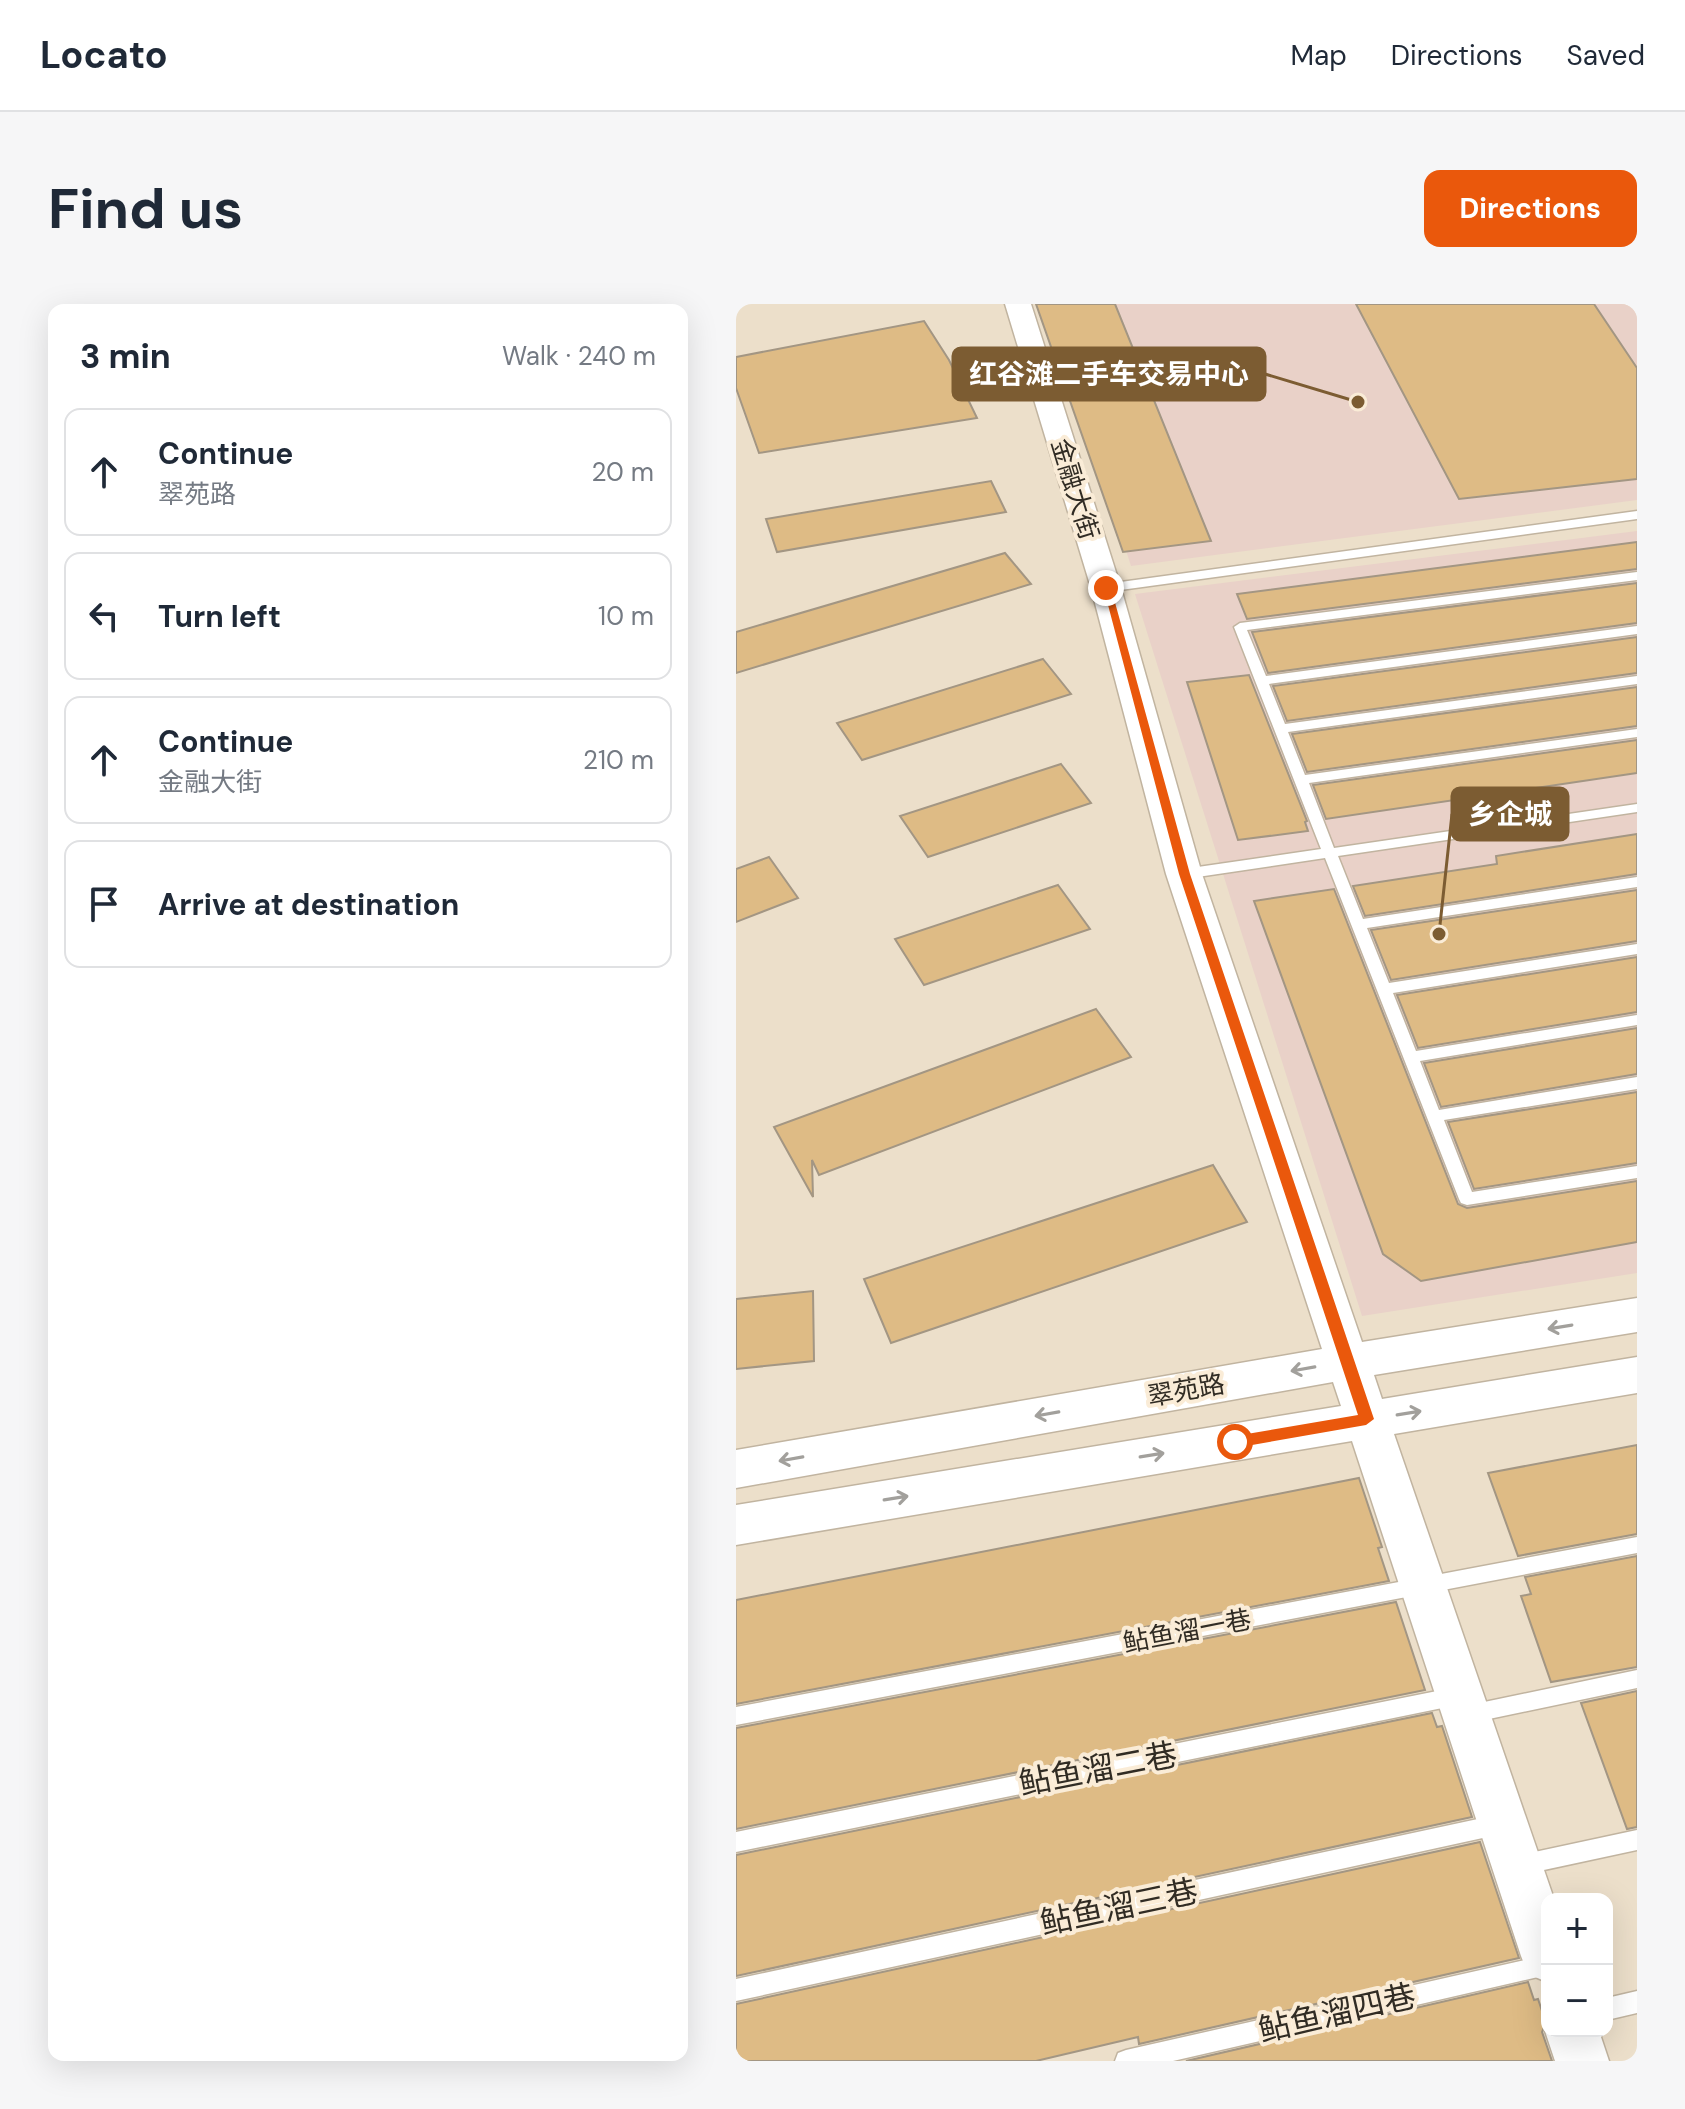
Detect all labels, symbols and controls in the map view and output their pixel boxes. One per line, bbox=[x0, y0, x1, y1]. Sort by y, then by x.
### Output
text: Locato bbox=[40, 30, 168, 80]
text: Map bbox=[1290, 37, 1347, 74]
text: Directions bbox=[1391, 37, 1523, 74]
text: Saved bbox=[1567, 37, 1645, 74]
button: Directions bbox=[1424, 170, 1637, 247]
text: Find us bbox=[48, 172, 243, 245]
text: 3 min bbox=[80, 334, 171, 379]
text: Walk · 240 m bbox=[502, 339, 656, 373]
callout: 红谷滩二手车交易中心 bbox=[953, 348, 1265, 400]
text: 红谷滩二手车交易中心 bbox=[969, 356, 1249, 393]
text: Continue bbox=[158, 434, 293, 473]
street label: 金融大街 bbox=[1044, 434, 1106, 544]
icon: ahead bbox=[82, 450, 126, 494]
text: 20 m bbox=[591, 455, 654, 489]
text: 翠苑路 bbox=[158, 477, 236, 511]
route end bbox=[1088, 570, 1124, 606]
icon: left bbox=[82, 594, 126, 638]
text: Turn left bbox=[158, 597, 281, 636]
text: 10 m bbox=[598, 599, 654, 633]
text: Continue bbox=[158, 722, 293, 761]
icon: ahead bbox=[82, 738, 126, 782]
text: 210 m bbox=[583, 743, 654, 777]
text: 金融大街 bbox=[158, 765, 262, 799]
callout: 乡企城 bbox=[1452, 788, 1568, 840]
text: 乡企城 bbox=[1468, 796, 1552, 833]
icon: arrive bbox=[82, 882, 126, 926]
text: Arrive at destination bbox=[158, 885, 459, 924]
one-way arrow bbox=[1548, 1320, 1573, 1335]
one-way arrow bbox=[1291, 1363, 1317, 1378]
street label: 翠苑路 bbox=[1145, 1366, 1227, 1414]
one-way arrow bbox=[1396, 1404, 1421, 1419]
one-way arrow bbox=[1035, 1408, 1061, 1423]
route start bbox=[1217, 1424, 1253, 1460]
one-way arrow bbox=[1139, 1447, 1164, 1462]
one-way arrow bbox=[779, 1452, 804, 1467]
one-way arrow bbox=[883, 1490, 908, 1505]
street label: 鲇鱼溜一巷 bbox=[1120, 1602, 1254, 1660]
street label: 鲇鱼溜二巷 bbox=[1015, 1733, 1181, 1805]
street label: 鲇鱼溜三巷 bbox=[1036, 1870, 1202, 1944]
map controls bbox=[1541, 1893, 1613, 2037]
button: + bbox=[1541, 1893, 1613, 1965]
button: − bbox=[1541, 1965, 1613, 2037]
street label: 鲇鱼溜四巷 bbox=[1254, 1975, 1420, 2051]

